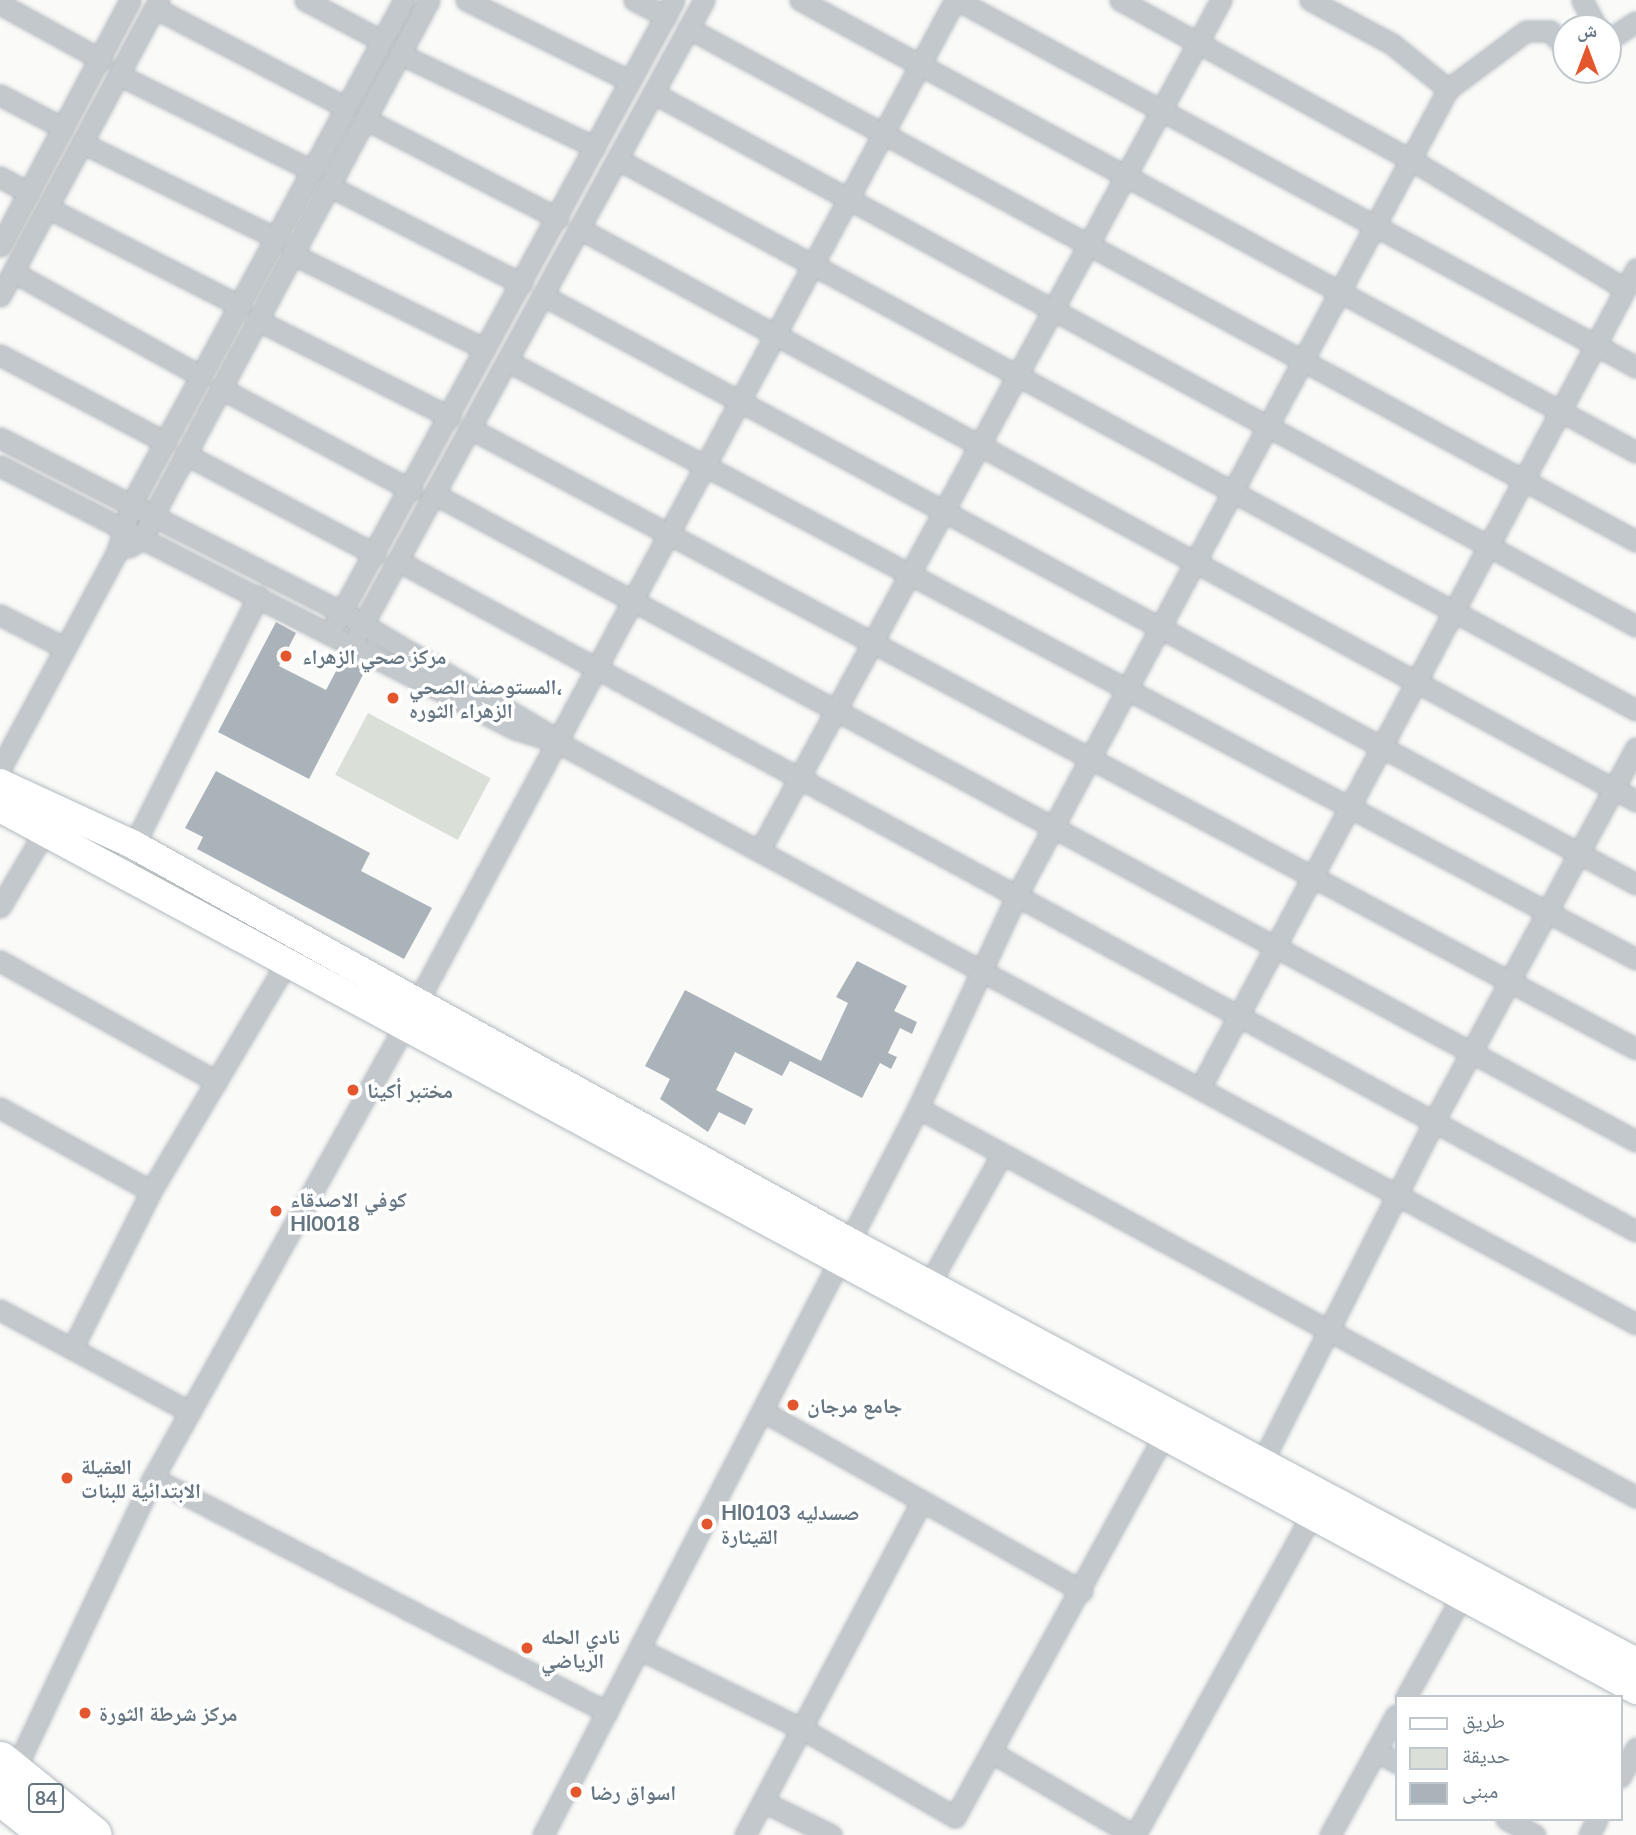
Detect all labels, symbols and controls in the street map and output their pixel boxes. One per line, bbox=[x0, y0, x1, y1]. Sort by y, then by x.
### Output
north arrow bbox=[1552, 14, 1622, 84]
text: ش bbox=[1577, 18, 1597, 41]
place label: مركز صحي الزهراء bbox=[302, 643, 446, 669]
marker: مركز صحي الزهراء bbox=[276, 646, 296, 666]
place label: المستوصف الصحي، الزهراء الثوره bbox=[409, 673, 562, 723]
marker: المستوصف الصحي، الزهراء الثوره bbox=[383, 688, 403, 708]
place label: مختبر أكينا bbox=[367, 1077, 453, 1103]
marker: مختبر أكينا bbox=[345, 1082, 361, 1098]
place label: كوفي الاصدقاء Hl0018 bbox=[290, 1186, 407, 1236]
marker: كوفي الاصدقاء Hl0018 bbox=[268, 1203, 284, 1219]
place label: جامع مرجان bbox=[807, 1392, 902, 1418]
marker: جامع مرجان bbox=[785, 1397, 801, 1413]
place label: العقيلة الابتدائية للبنات bbox=[81, 1453, 201, 1503]
marker: العقيلة الابتدائية للبنات bbox=[59, 1470, 75, 1486]
place label: Hl0103 صسدليه القيثارة bbox=[721, 1499, 859, 1549]
marker: Hl0103 صسدليه القيثارة bbox=[699, 1516, 715, 1532]
place label: نادي الحله الرياضي bbox=[541, 1623, 620, 1673]
marker: نادي الحله الرياضي bbox=[519, 1640, 535, 1656]
legend bbox=[1394, 1695, 1622, 1821]
place label: مركز شرطة الثورة bbox=[99, 1700, 238, 1726]
marker: مركز شرطة الثورة bbox=[77, 1705, 93, 1721]
text: طريق bbox=[1462, 1707, 1505, 1732]
text: حديقة bbox=[1462, 1742, 1510, 1767]
text: مبنى bbox=[1462, 1777, 1498, 1802]
place label: اسواق رضا bbox=[590, 1779, 676, 1805]
road number: 84 bbox=[27, 1782, 65, 1814]
marker: اسواق رضا bbox=[568, 1784, 584, 1800]

